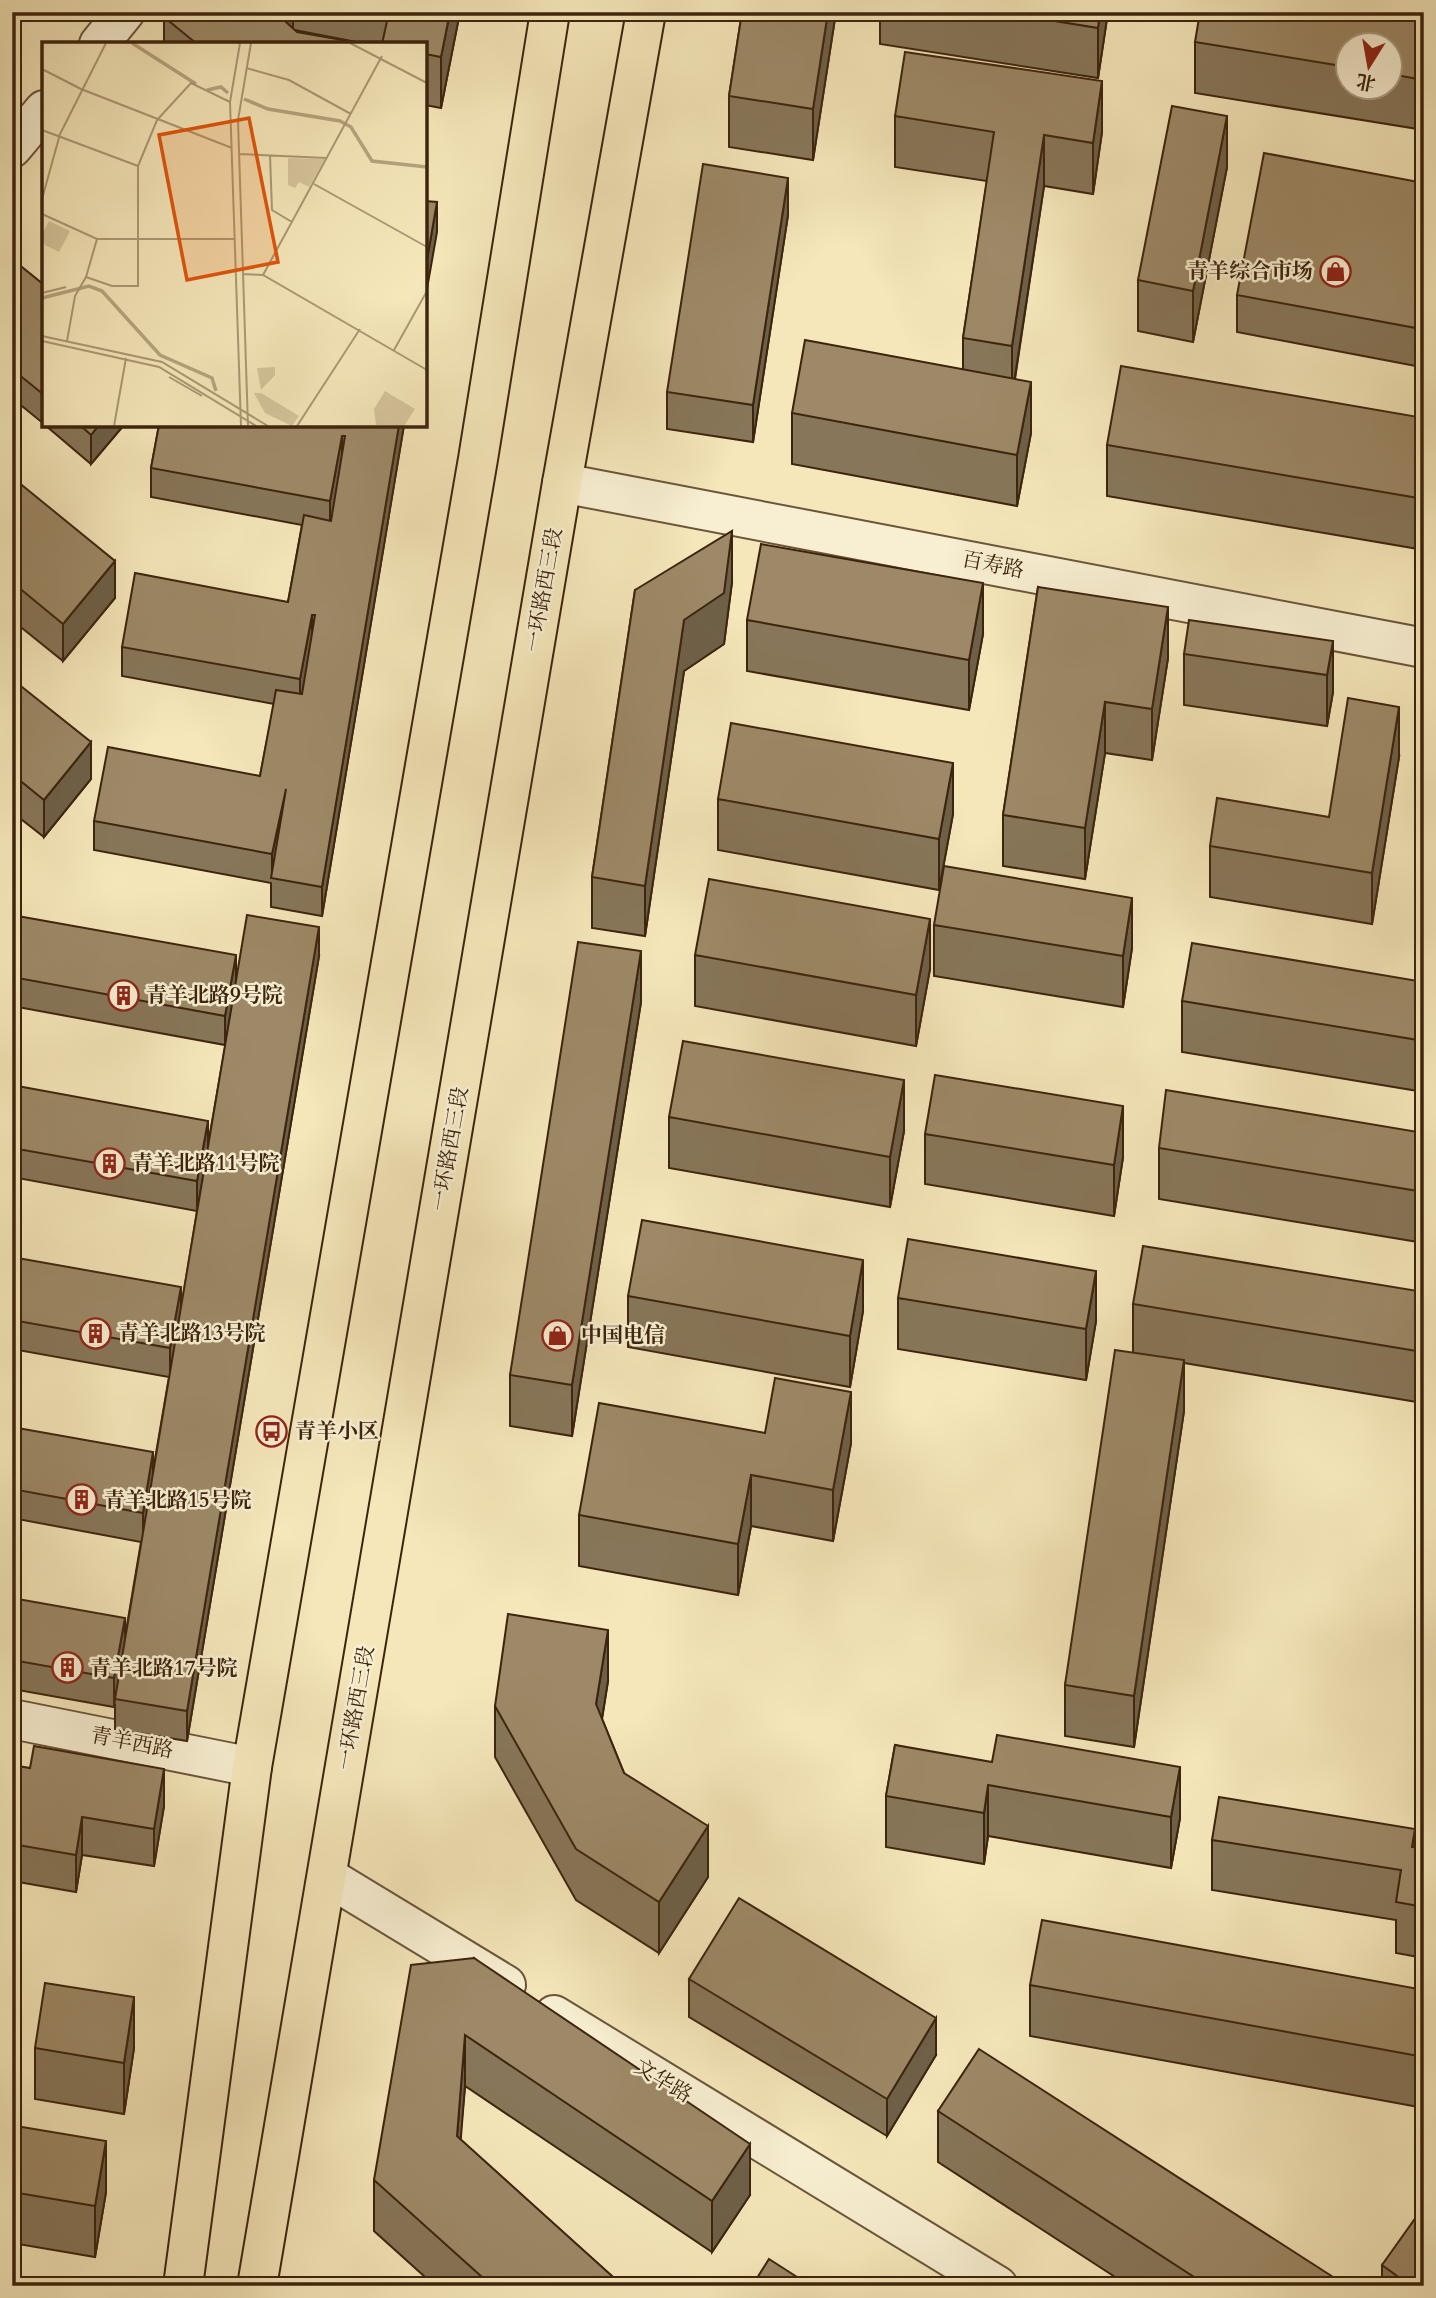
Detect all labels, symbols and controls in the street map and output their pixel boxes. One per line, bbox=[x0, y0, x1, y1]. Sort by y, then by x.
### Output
north arrow bbox=[1334, 32, 1404, 102]
inset map bbox=[42, 42, 427, 427]
text: 北 bbox=[1354, 67, 1378, 96]
shop icon: 青羊综合市场 bbox=[1319, 254, 1353, 288]
place label: 青羊综合市场 bbox=[1187, 257, 1313, 286]
street label: 一环路西三段 bbox=[519, 525, 569, 655]
street label: 百寿路 bbox=[959, 545, 1027, 585]
building icon: 青羊北路9号院 bbox=[106, 978, 140, 1012]
place label: 青羊北路9号院 bbox=[146, 981, 283, 1010]
street label: 一环路西三段 bbox=[425, 1084, 475, 1214]
building icon: 青羊北路11号院 bbox=[92, 1146, 126, 1180]
place label: 青羊北路11号院 bbox=[132, 1149, 280, 1178]
building icon: 青羊北路13号院 bbox=[78, 1316, 112, 1350]
shop icon: 中国电信 bbox=[541, 1318, 575, 1352]
place label: 青羊北路13号院 bbox=[118, 1319, 266, 1348]
place label: 中国电信 bbox=[581, 1321, 665, 1350]
bus stop icon: 青羊小区 bbox=[255, 1414, 289, 1448]
place label: 青羊小区 bbox=[295, 1417, 379, 1446]
building icon: 青羊北路15号院 bbox=[64, 1483, 98, 1517]
place label: 青羊北路15号院 bbox=[104, 1486, 252, 1515]
street label: 一环路西三段 bbox=[331, 1643, 381, 1773]
building icon: 青羊北路17号院 bbox=[50, 1651, 84, 1685]
place label: 青羊北路17号院 bbox=[90, 1654, 238, 1683]
street label: 青羊西路 bbox=[88, 1721, 176, 1765]
street label: 文华路 bbox=[629, 2052, 697, 2110]

